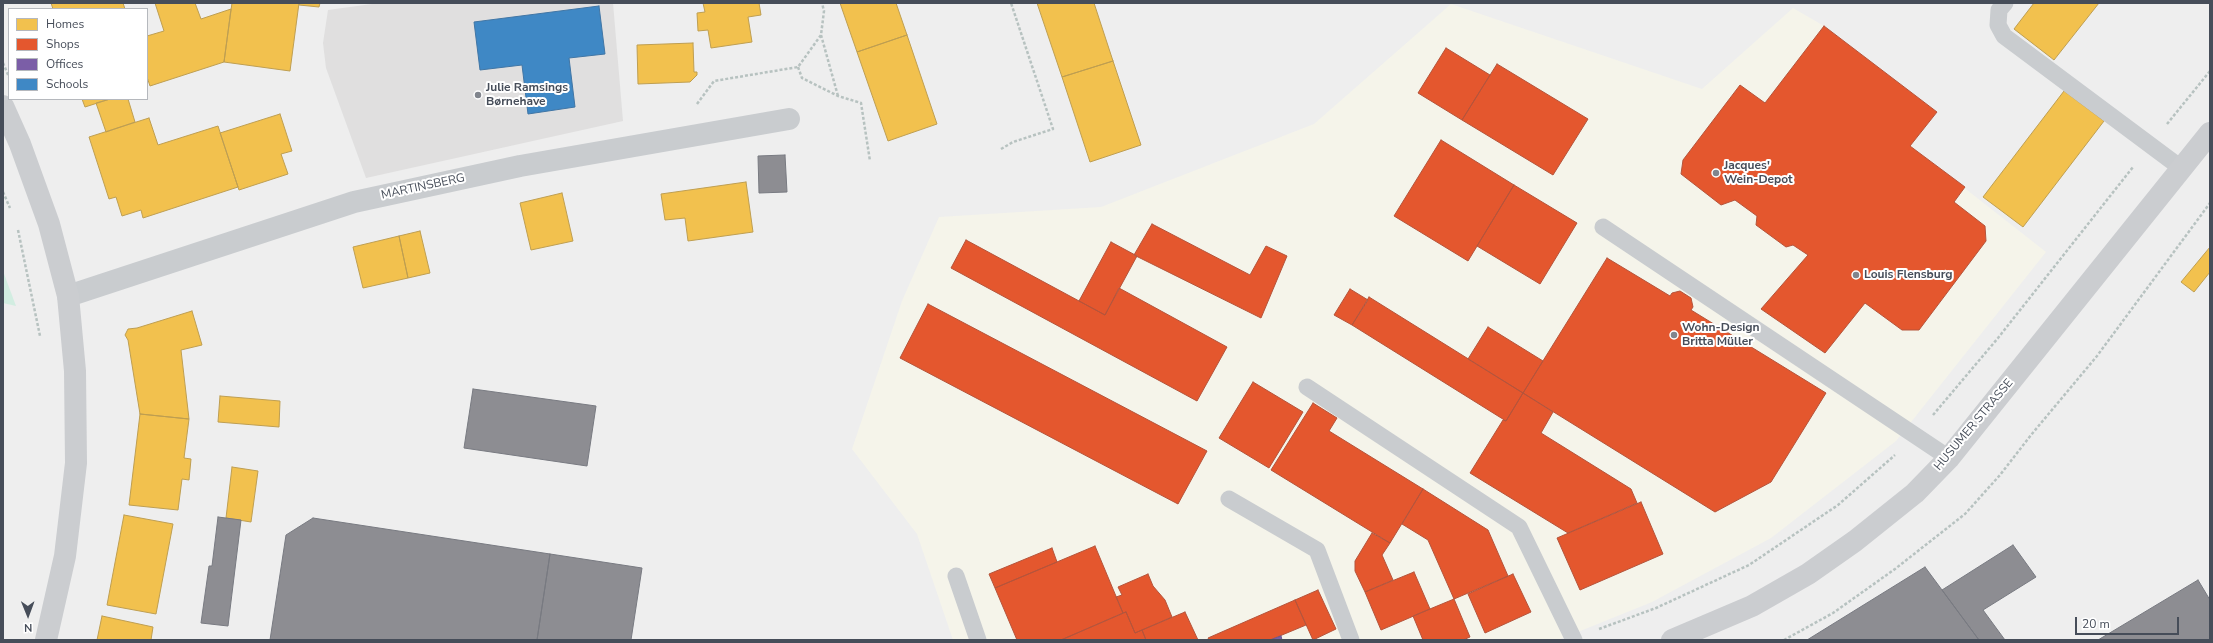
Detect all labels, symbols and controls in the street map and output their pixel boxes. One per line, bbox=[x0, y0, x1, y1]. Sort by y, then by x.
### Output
legend bbox=[8, 8, 148, 100]
text: Homes bbox=[46, 16, 84, 32]
text: Shops bbox=[46, 36, 80, 52]
text: Offices bbox=[46, 56, 83, 72]
text: Schools bbox=[46, 76, 88, 92]
place label: Julie Ramsings Børnehave bbox=[486, 81, 568, 109]
marker: Julie Ramsings Børnehave bbox=[473, 90, 483, 100]
place label: Jacques' Wein-Depot bbox=[1724, 159, 1793, 187]
marker: Jacques' Wein-Depot bbox=[1711, 168, 1721, 178]
street label: MARTINSBERG bbox=[380, 171, 466, 203]
place label: Louis Flensburg bbox=[1864, 268, 1953, 282]
marker: Louis Flensburg bbox=[1851, 270, 1861, 280]
place label: Wohn-Design Britta Müller bbox=[1682, 321, 1760, 349]
marker: Wohn-Design Britta Müller bbox=[1669, 330, 1679, 340]
street label: HUSUMER STRASSE bbox=[1931, 376, 2017, 474]
north arrow bbox=[8, 595, 48, 635]
scale bar bbox=[2077, 609, 2181, 635]
text: 20 m bbox=[2082, 616, 2110, 632]
text: N bbox=[24, 620, 32, 635]

